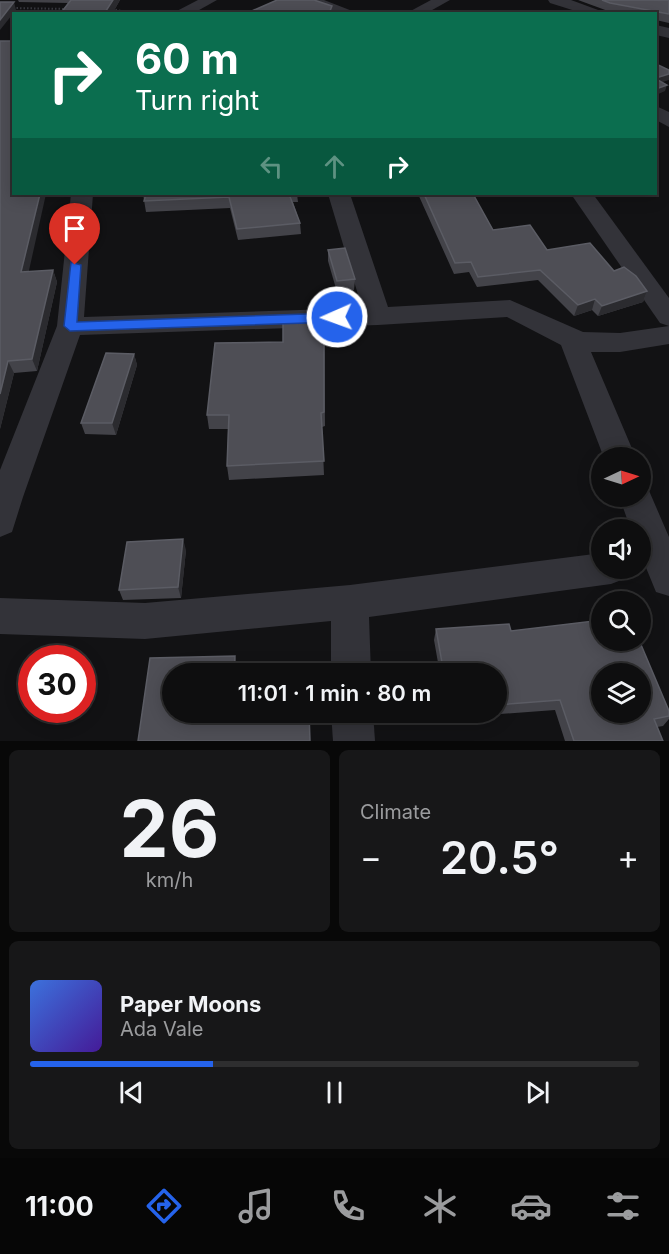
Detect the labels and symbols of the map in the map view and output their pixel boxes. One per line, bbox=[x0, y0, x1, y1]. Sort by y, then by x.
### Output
pin bbox=[49, 203, 100, 265]
position arrow bbox=[305, 285, 369, 349]
north arrow bbox=[591, 447, 651, 507]
speed limit sign: 30 bbox=[18, 645, 96, 723]

